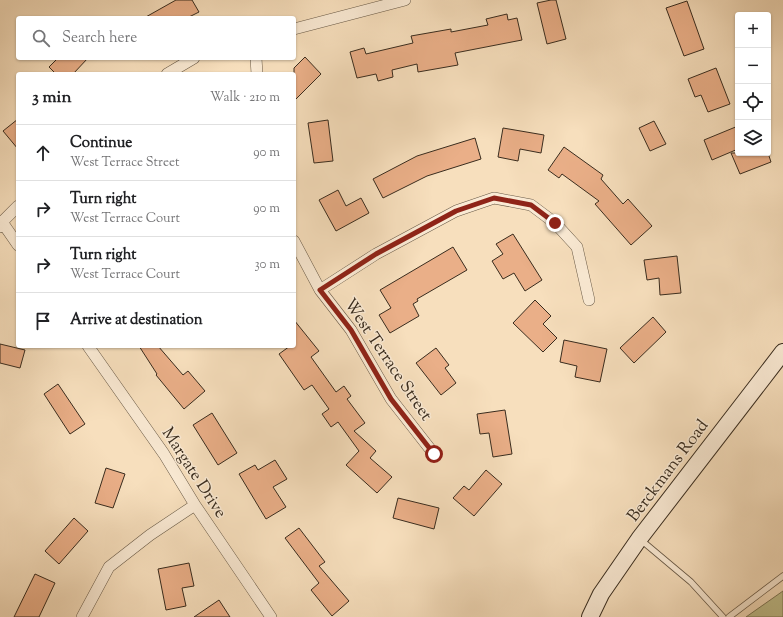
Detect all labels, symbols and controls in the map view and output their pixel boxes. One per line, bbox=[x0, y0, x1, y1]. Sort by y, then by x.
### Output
map controls bbox=[735, 12, 771, 156]
button: + bbox=[735, 12, 771, 48]
search box bbox=[16, 16, 296, 60]
icon: search bbox=[30, 27, 52, 49]
text: Search here bbox=[62, 28, 137, 49]
button: − bbox=[735, 48, 771, 84]
button: locate bbox=[735, 84, 771, 120]
text: 3 min bbox=[32, 86, 71, 110]
text: Walk · 210 m bbox=[210, 89, 280, 107]
button: layers bbox=[735, 120, 771, 156]
text: Continue bbox=[70, 133, 132, 154]
icon: ahead bbox=[32, 142, 54, 164]
text: 90 m bbox=[253, 144, 280, 162]
text: West Terrace Street bbox=[70, 154, 179, 172]
text: Turn right bbox=[70, 189, 136, 210]
icon: right bbox=[32, 198, 54, 220]
text: 90 m bbox=[253, 200, 280, 218]
text: West Terrace Court bbox=[70, 210, 180, 228]
route end bbox=[546, 214, 564, 232]
text: Turn right bbox=[70, 245, 136, 266]
icon: right bbox=[32, 254, 54, 276]
text: 30 m bbox=[254, 256, 280, 274]
text: West Terrace Court bbox=[70, 266, 180, 284]
street label: West Terrace Street bbox=[337, 294, 437, 426]
icon: arrive bbox=[32, 310, 54, 332]
text: Arrive at destination bbox=[70, 310, 203, 331]
street label: Berckmans Road bbox=[622, 415, 715, 527]
street label: Margate Drive bbox=[155, 423, 232, 523]
route start bbox=[425, 445, 443, 463]

